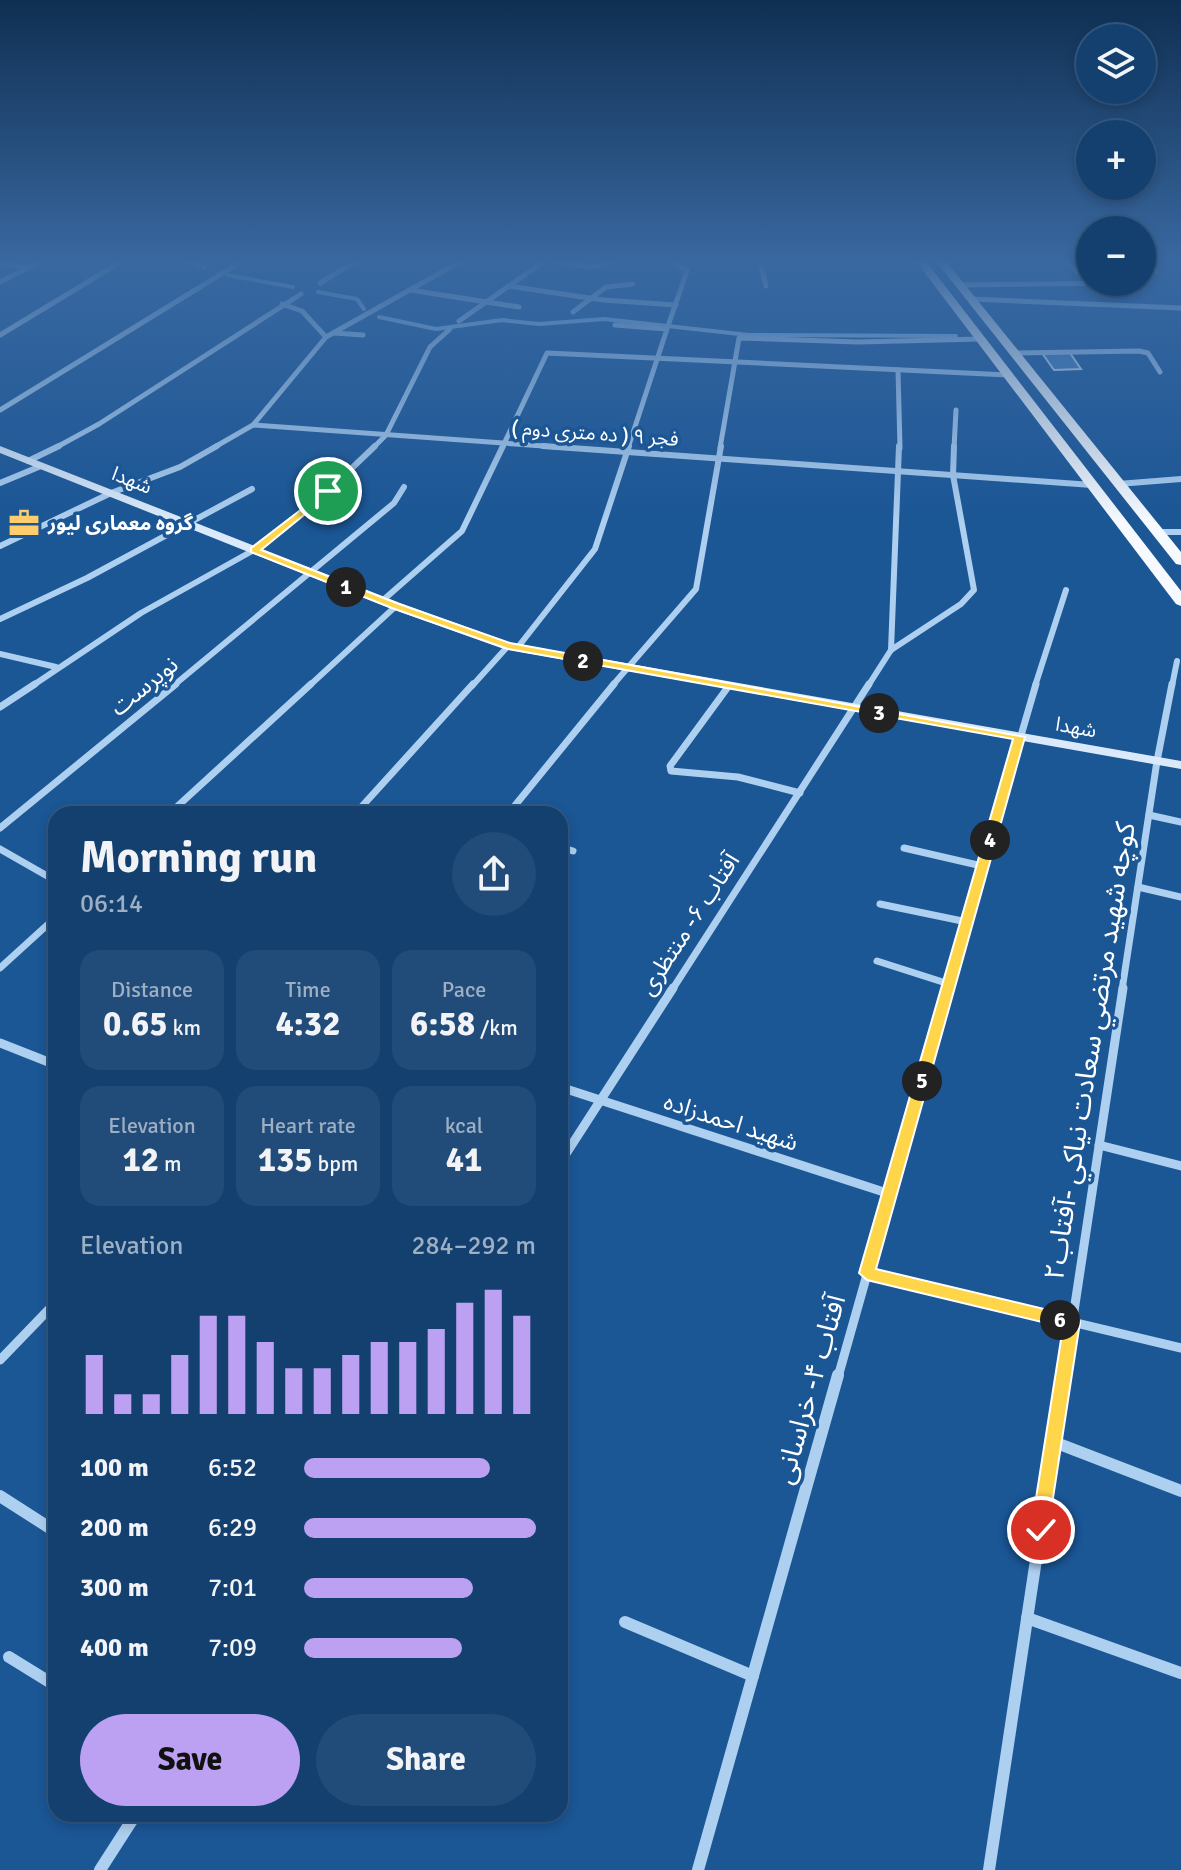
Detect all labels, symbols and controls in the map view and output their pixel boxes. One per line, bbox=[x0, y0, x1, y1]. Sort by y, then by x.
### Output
map controls bbox=[1076, 24, 1156, 296]
button: layers bbox=[1076, 24, 1156, 104]
button: + bbox=[1076, 120, 1156, 200]
button: − bbox=[1076, 216, 1156, 296]
street label: فجر ۹ ( ده متری دوم ) bbox=[510, 415, 679, 454]
pin bbox=[294, 457, 362, 525]
street label: شهدا bbox=[108, 461, 156, 500]
icon: arrive bbox=[306, 469, 350, 513]
office icon: گروه معماری لیور bbox=[7, 506, 41, 540]
place label: گروه معماری لیور bbox=[47, 511, 194, 536]
pin: 1 bbox=[326, 567, 366, 607]
text: 1 bbox=[340, 573, 352, 600]
pin: 2 bbox=[563, 641, 603, 681]
text: 2 bbox=[577, 647, 589, 674]
street label: نوپرست bbox=[104, 650, 184, 723]
pin: 3 bbox=[859, 693, 899, 733]
text: 3 bbox=[873, 699, 885, 726]
street label: شهدا bbox=[1053, 712, 1098, 743]
street label: كوچه شهيد مرتضي سعادت نياكي -آفتاب۲ bbox=[1037, 819, 1147, 1283]
pin: 4 bbox=[970, 820, 1010, 860]
text: 4 bbox=[984, 826, 996, 853]
text: Morning run bbox=[80, 831, 317, 885]
button: share bbox=[452, 832, 536, 916]
street label: آفتاب ۶- منتظری bbox=[632, 846, 747, 1001]
text: 06:14 bbox=[80, 888, 143, 920]
text: Distance bbox=[111, 976, 193, 1003]
text: Time bbox=[285, 976, 331, 1003]
text: Pace bbox=[442, 976, 486, 1003]
text: 0.65 bbox=[103, 1003, 168, 1045]
text: 4:32 bbox=[275, 1003, 341, 1045]
text: 6:58 bbox=[410, 1003, 475, 1045]
text: km bbox=[168, 1014, 201, 1041]
text: /km bbox=[475, 1014, 518, 1041]
pin: 5 bbox=[902, 1061, 942, 1101]
text: 5 bbox=[916, 1067, 928, 1094]
street label: شهید احمدزاده bbox=[660, 1086, 802, 1158]
text: Elevation bbox=[108, 1112, 196, 1139]
text: Heart rate bbox=[260, 1112, 356, 1139]
text: kcal bbox=[445, 1112, 483, 1139]
text: 12 bbox=[122, 1139, 159, 1181]
text: 135 bbox=[258, 1139, 313, 1181]
text: 41 bbox=[446, 1139, 482, 1181]
text: m bbox=[159, 1150, 182, 1177]
text: bpm bbox=[313, 1150, 358, 1177]
text: Elevation bbox=[80, 1230, 184, 1262]
text: 284–292 m bbox=[412, 1230, 536, 1262]
street label: آفتاب ۴- خراسانی bbox=[767, 1289, 854, 1488]
pin: 6 bbox=[1040, 1300, 1080, 1340]
text: 6 bbox=[1054, 1306, 1066, 1333]
text: 100 m bbox=[80, 1452, 149, 1484]
text: 6:52 bbox=[208, 1452, 257, 1484]
pin bbox=[1007, 1496, 1075, 1564]
icon: check bbox=[1019, 1508, 1063, 1552]
text: 200 m bbox=[80, 1512, 149, 1544]
text: 6:29 bbox=[208, 1512, 257, 1544]
text: 300 m bbox=[80, 1572, 149, 1604]
text: 7:01 bbox=[208, 1572, 257, 1604]
text: 400 m bbox=[80, 1632, 149, 1664]
text: 7:09 bbox=[208, 1632, 257, 1664]
button: Save bbox=[80, 1714, 300, 1806]
button: Share bbox=[316, 1714, 536, 1806]

